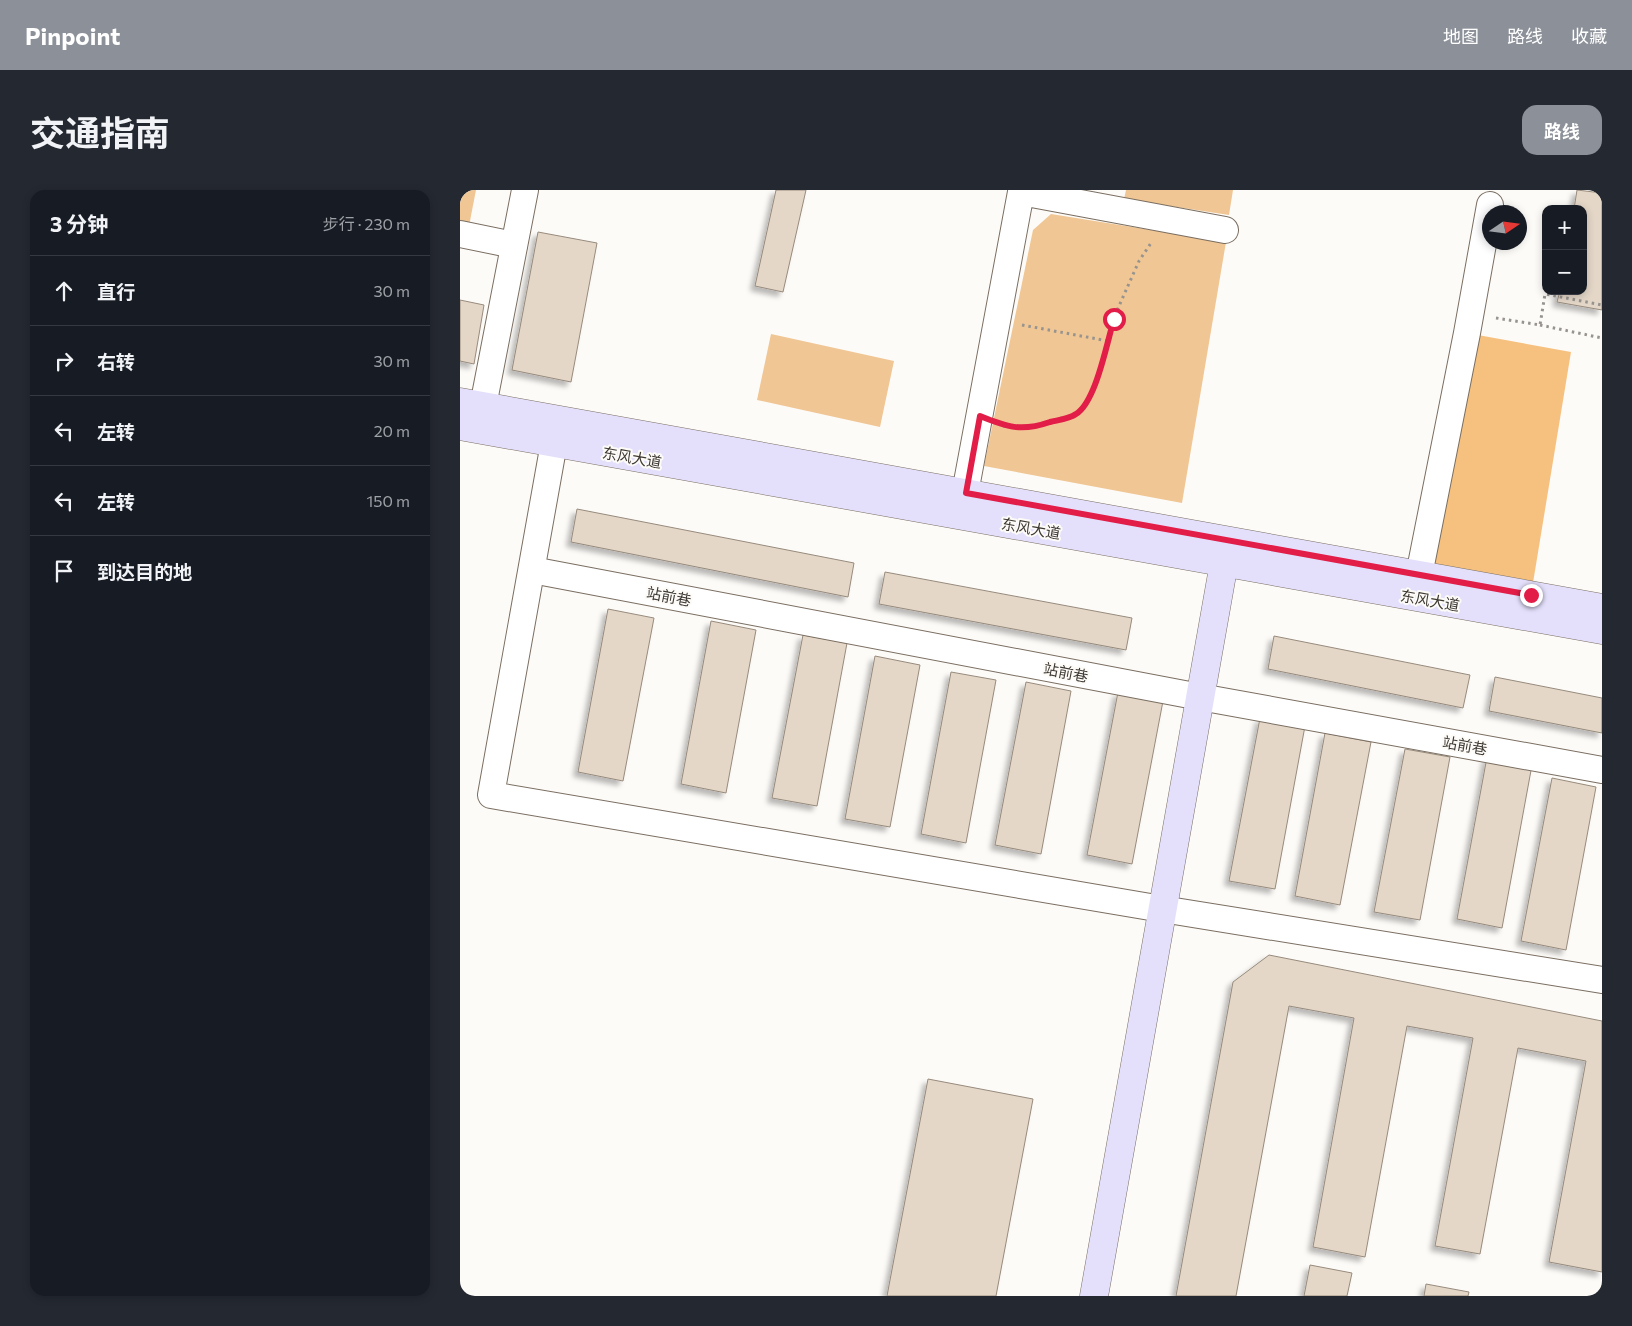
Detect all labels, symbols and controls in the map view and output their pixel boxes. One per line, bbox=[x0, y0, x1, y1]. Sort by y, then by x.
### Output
text: Pinpoint bbox=[25, 21, 120, 50]
text: 地图 bbox=[1443, 25, 1479, 47]
text: 路线 bbox=[1507, 25, 1543, 47]
text: 收藏 bbox=[1571, 25, 1607, 47]
button: 路线 bbox=[1522, 105, 1602, 155]
text: 交通指南 bbox=[30, 110, 170, 153]
north arrow bbox=[1482, 205, 1527, 250]
map controls bbox=[1542, 205, 1587, 295]
button: + bbox=[1542, 205, 1587, 250]
text: 3 分钟 bbox=[50, 211, 108, 236]
text: 步行 · 230 m bbox=[323, 214, 410, 233]
button: − bbox=[1542, 250, 1587, 295]
icon: ahead bbox=[50, 277, 78, 305]
text: 直行 bbox=[97, 280, 135, 303]
text: 30 m bbox=[373, 281, 410, 300]
route start bbox=[1103, 308, 1126, 331]
icon: right bbox=[50, 347, 78, 375]
text: 右转 bbox=[97, 350, 135, 373]
text: 30 m bbox=[373, 351, 410, 370]
icon: left bbox=[50, 417, 78, 445]
text: 左转 bbox=[97, 420, 135, 443]
text: 20 m bbox=[374, 421, 410, 440]
street label: 东风大道 bbox=[601, 443, 663, 471]
icon: left bbox=[50, 487, 78, 515]
text: 左转 bbox=[97, 490, 135, 513]
text: 150 m bbox=[367, 491, 410, 510]
street label: 东风大道 bbox=[1000, 514, 1062, 542]
icon: arrive bbox=[50, 557, 78, 585]
text: 到达目的地 bbox=[97, 560, 192, 583]
street label: 站前巷 bbox=[645, 583, 693, 609]
route end bbox=[1520, 584, 1543, 607]
street label: 东风大道 bbox=[1399, 586, 1461, 614]
street label: 站前巷 bbox=[1042, 659, 1090, 685]
street label: 站前巷 bbox=[1441, 732, 1489, 758]

